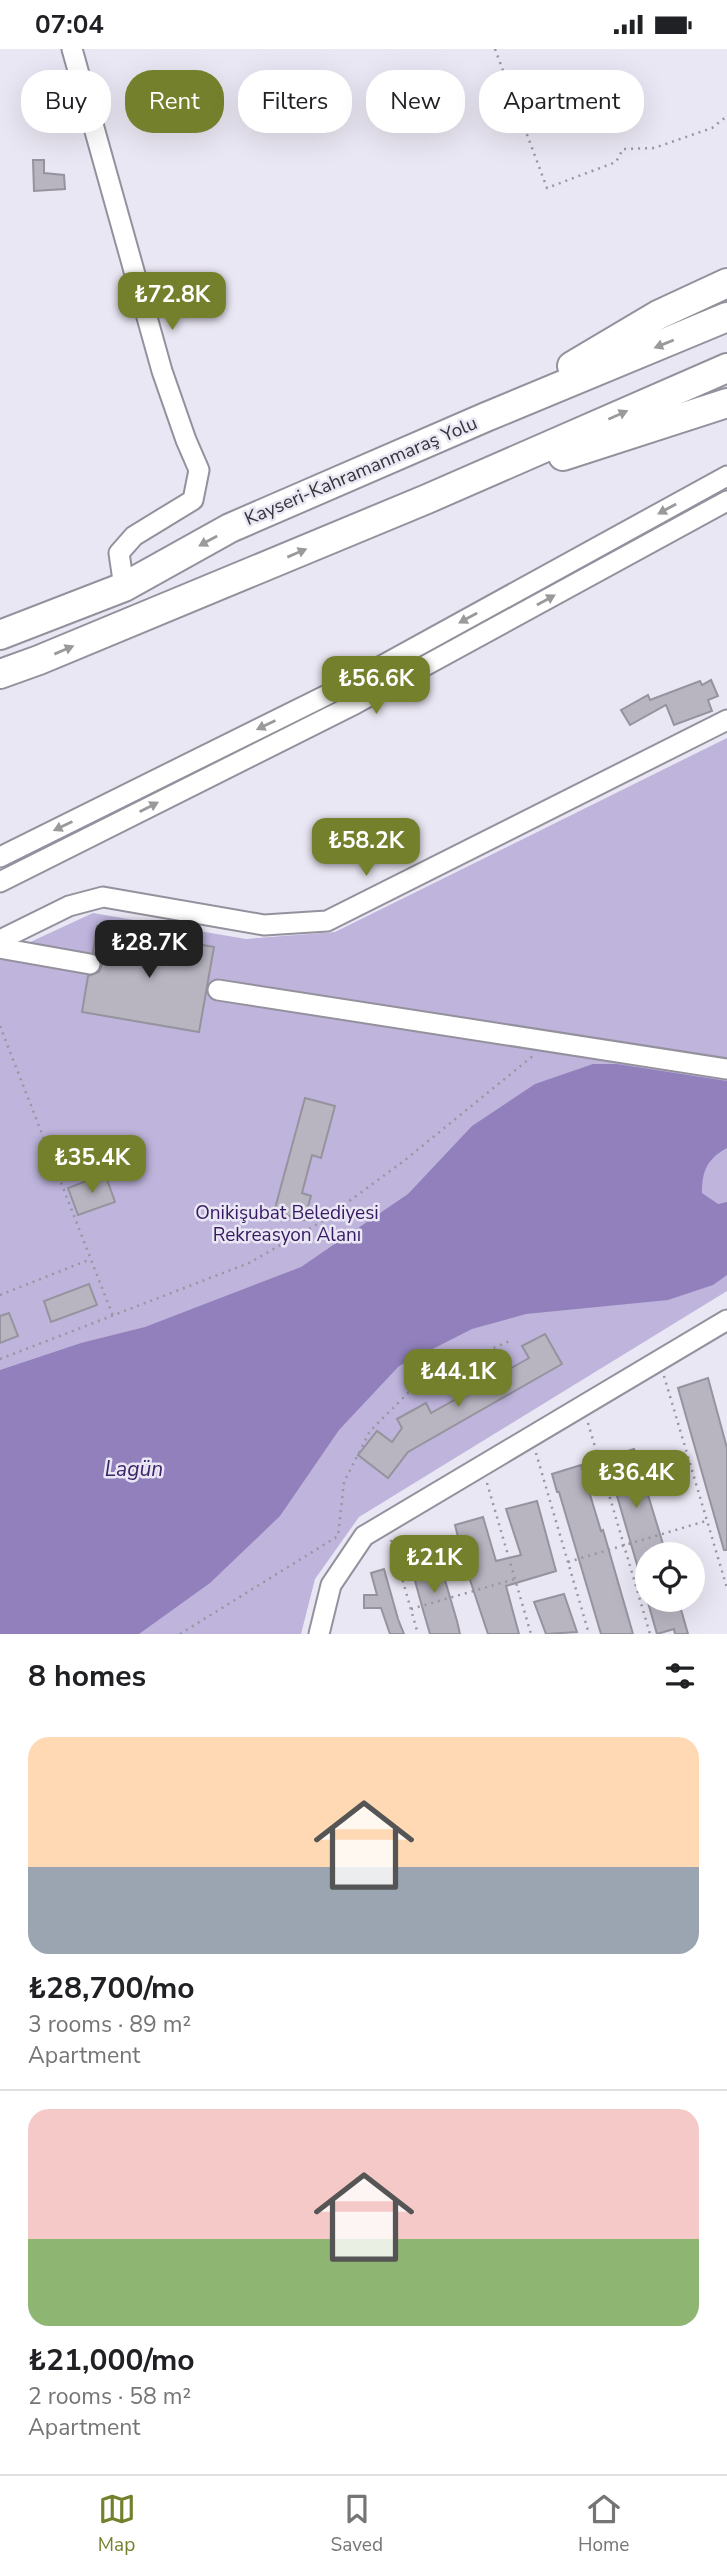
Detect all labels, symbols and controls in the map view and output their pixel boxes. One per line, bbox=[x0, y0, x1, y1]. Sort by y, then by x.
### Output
text: 07:04 bbox=[35, 7, 104, 42]
chip: Buy bbox=[21, 70, 111, 133]
chip: Rent bbox=[125, 70, 224, 133]
chip: Filters bbox=[238, 70, 352, 133]
chip: New bbox=[366, 70, 465, 133]
chip: Apartment bbox=[479, 70, 644, 133]
pin: ₺72.8K bbox=[115, 273, 229, 332]
text: ₺72.8K bbox=[134, 279, 210, 310]
one-way arrow bbox=[653, 338, 674, 349]
one-way arrow bbox=[608, 409, 628, 421]
street label: Kayseri-Kahramanmaraş Yolu bbox=[241, 410, 481, 532]
one-way arrow bbox=[657, 503, 677, 515]
one-way arrow bbox=[198, 535, 217, 547]
one-way arrow bbox=[286, 547, 307, 558]
one-way arrow bbox=[536, 594, 556, 606]
one-way arrow bbox=[458, 612, 477, 624]
one-way arrow bbox=[54, 644, 75, 655]
pin: ₺56.6K bbox=[319, 657, 433, 716]
text: ₺56.6K bbox=[338, 663, 414, 694]
one-way arrow bbox=[256, 719, 276, 730]
one-way arrow bbox=[139, 802, 159, 813]
pin: ₺58.2K bbox=[309, 819, 423, 878]
one-way arrow bbox=[53, 820, 73, 831]
text: ₺58.2K bbox=[328, 825, 404, 856]
pin: ₺28.7K bbox=[92, 921, 206, 980]
text: ₺28.7K bbox=[111, 927, 187, 958]
pin: ₺35.4K bbox=[35, 1135, 149, 1195]
text: ₺35.4K bbox=[54, 1142, 130, 1173]
park label: Onikişubat Belediyesi Rekreasyon Alanı bbox=[195, 1200, 379, 1248]
pin: ₺44.1K bbox=[401, 1349, 515, 1409]
text: ₺44.1K bbox=[420, 1356, 496, 1387]
pin: ₺36.4K bbox=[579, 1451, 693, 1510]
water label: Lagün bbox=[105, 1455, 163, 1483]
text: ₺36.4K bbox=[598, 1457, 674, 1488]
pin: ₺21K bbox=[393, 1535, 475, 1595]
text: ₺21K bbox=[406, 1542, 462, 1573]
map controls bbox=[635, 1542, 705, 1612]
button: locate bbox=[635, 1542, 705, 1612]
text: 8 homes bbox=[28, 1656, 146, 1697]
icon: filters bbox=[661, 1657, 699, 1695]
icon: home bbox=[301, 1782, 427, 1908]
text: ₺28,700/mo bbox=[28, 1968, 195, 2009]
text: 3 rooms · 89 m² bbox=[28, 2009, 191, 2040]
text: Apartment bbox=[28, 2040, 140, 2071]
icon: home bbox=[301, 2154, 427, 2280]
text: ₺21,000/mo bbox=[28, 2340, 195, 2381]
text: 2 rooms · 58 m² bbox=[28, 2381, 191, 2412]
text: Apartment bbox=[28, 2412, 140, 2443]
tab: Map bbox=[98, 2490, 136, 2558]
tab: Saved bbox=[331, 2490, 383, 2558]
tab: Home bbox=[578, 2490, 629, 2558]

